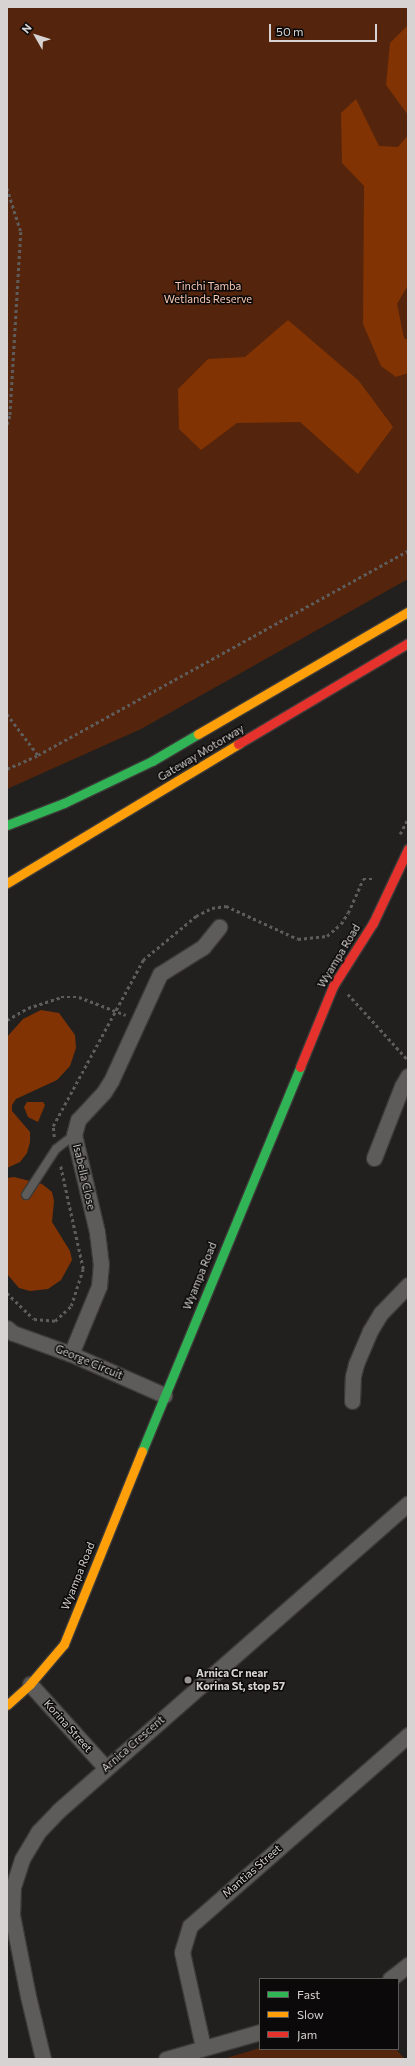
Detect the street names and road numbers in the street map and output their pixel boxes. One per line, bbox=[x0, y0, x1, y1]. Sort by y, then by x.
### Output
street label: Gateway Motorway bbox=[155, 722, 247, 784]
street label: Wyampa Road bbox=[315, 922, 363, 990]
street label: Isabella Close bbox=[70, 1143, 98, 1211]
street label: Wyampa Road bbox=[180, 1240, 220, 1312]
street label: George Circuit bbox=[53, 1342, 125, 1382]
street label: Wyampa Road bbox=[58, 1540, 98, 1612]
street label: Korina Street bbox=[41, 1697, 95, 1755]
street label: Arnica Crescent bbox=[99, 1713, 167, 1775]
street label: Mantias Street bbox=[220, 1842, 284, 1900]

